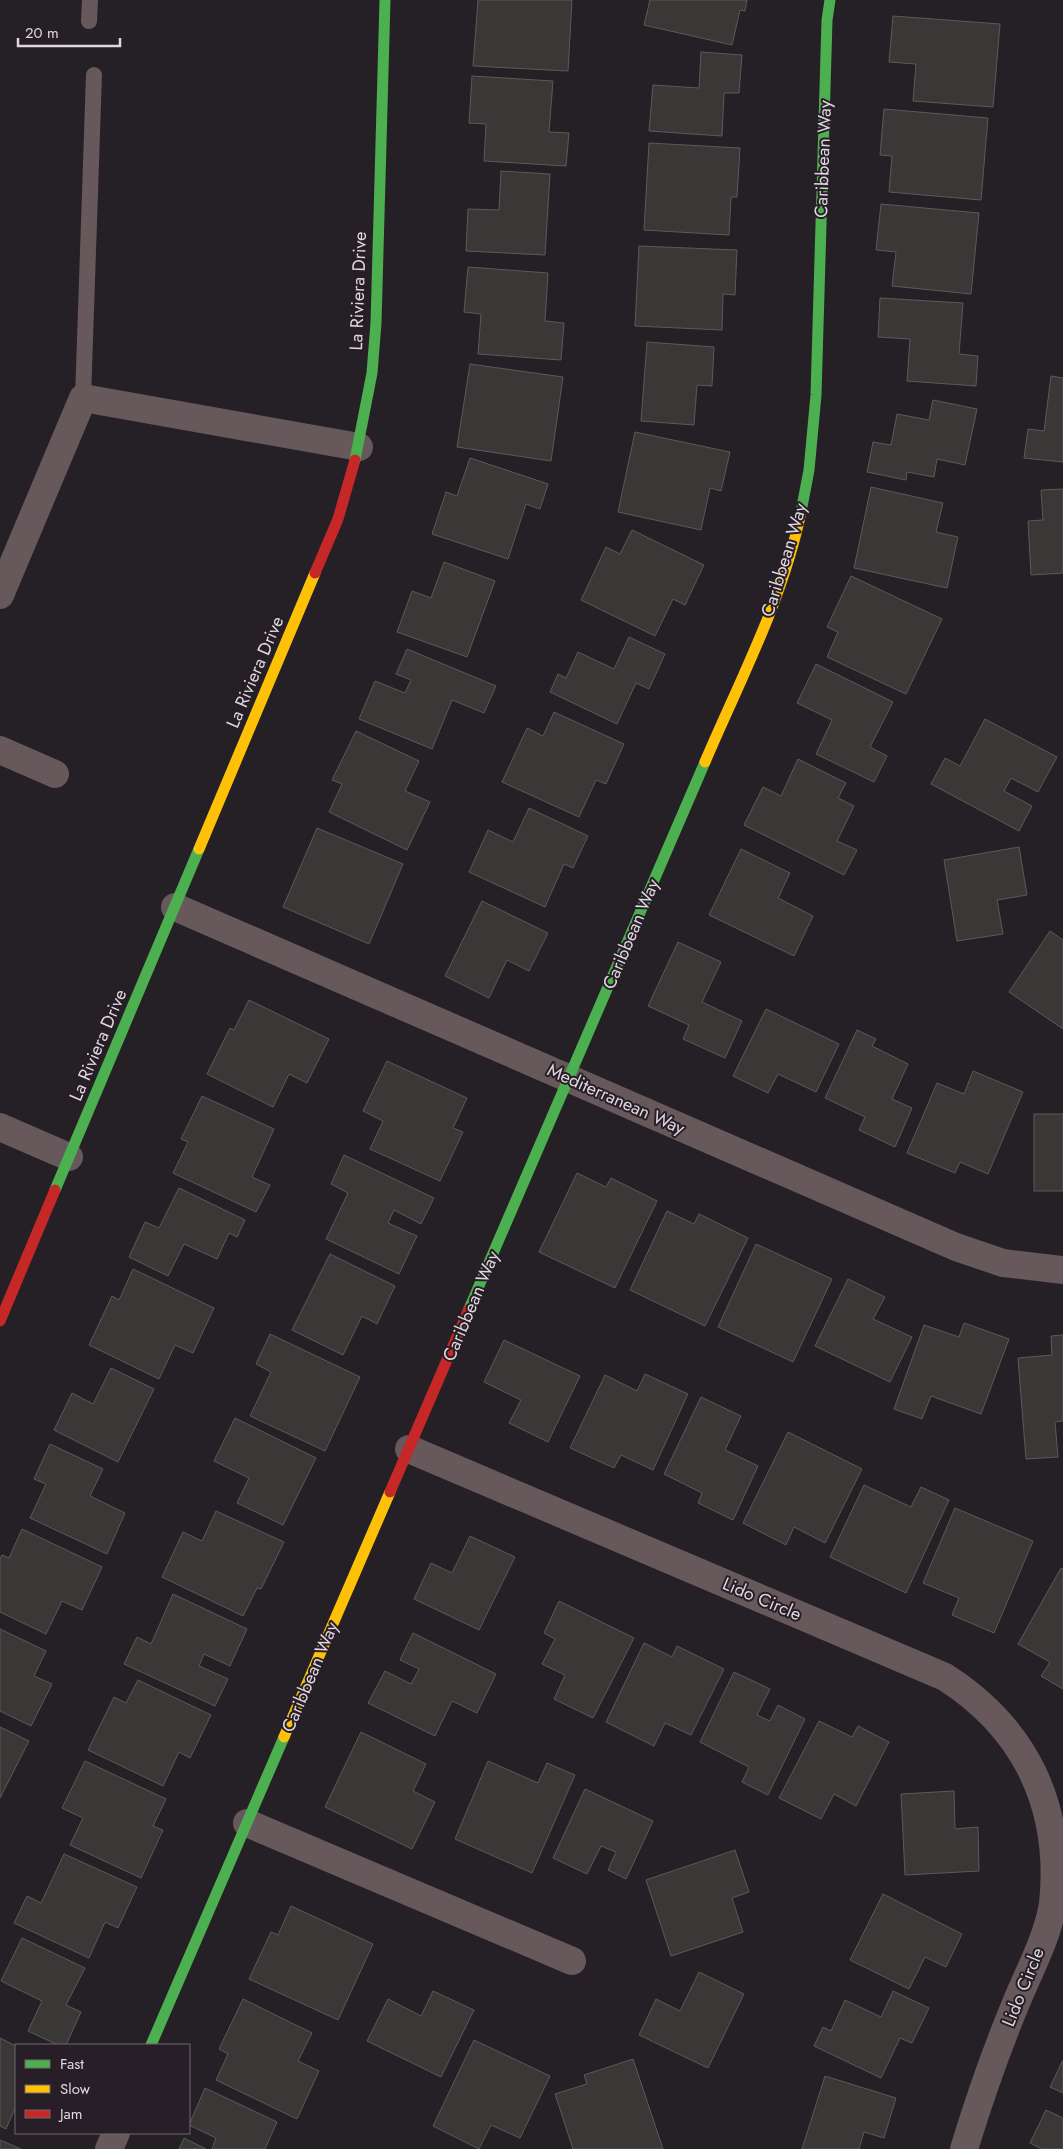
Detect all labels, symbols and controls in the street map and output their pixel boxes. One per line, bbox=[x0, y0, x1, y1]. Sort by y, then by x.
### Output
scale bar bbox=[18, 15, 120, 47]
text: 20 m bbox=[25, 22, 59, 44]
street label: Caribbean Way bbox=[808, 100, 838, 218]
street label: La Riviera Drive bbox=[343, 231, 373, 351]
street label: Caribbean Way bbox=[754, 500, 814, 620]
street label: La Riviera Drive bbox=[220, 612, 290, 732]
street label: Caribbean Way bbox=[596, 875, 666, 993]
street label: La Riviera Drive bbox=[63, 985, 133, 1105]
street label: Mediterranean Way bbox=[543, 1057, 689, 1141]
street label: Caribbean Way bbox=[436, 1247, 506, 1365]
street label: Lido Circle bbox=[719, 1571, 805, 1627]
street label: Caribbean Way bbox=[275, 1618, 345, 1736]
street label: Lido Circle bbox=[995, 1944, 1051, 2030]
legend bbox=[15, 2044, 190, 2134]
text: Fast bbox=[60, 2053, 84, 2075]
text: Slow bbox=[60, 2078, 91, 2100]
text: Jam bbox=[58, 2103, 83, 2125]

